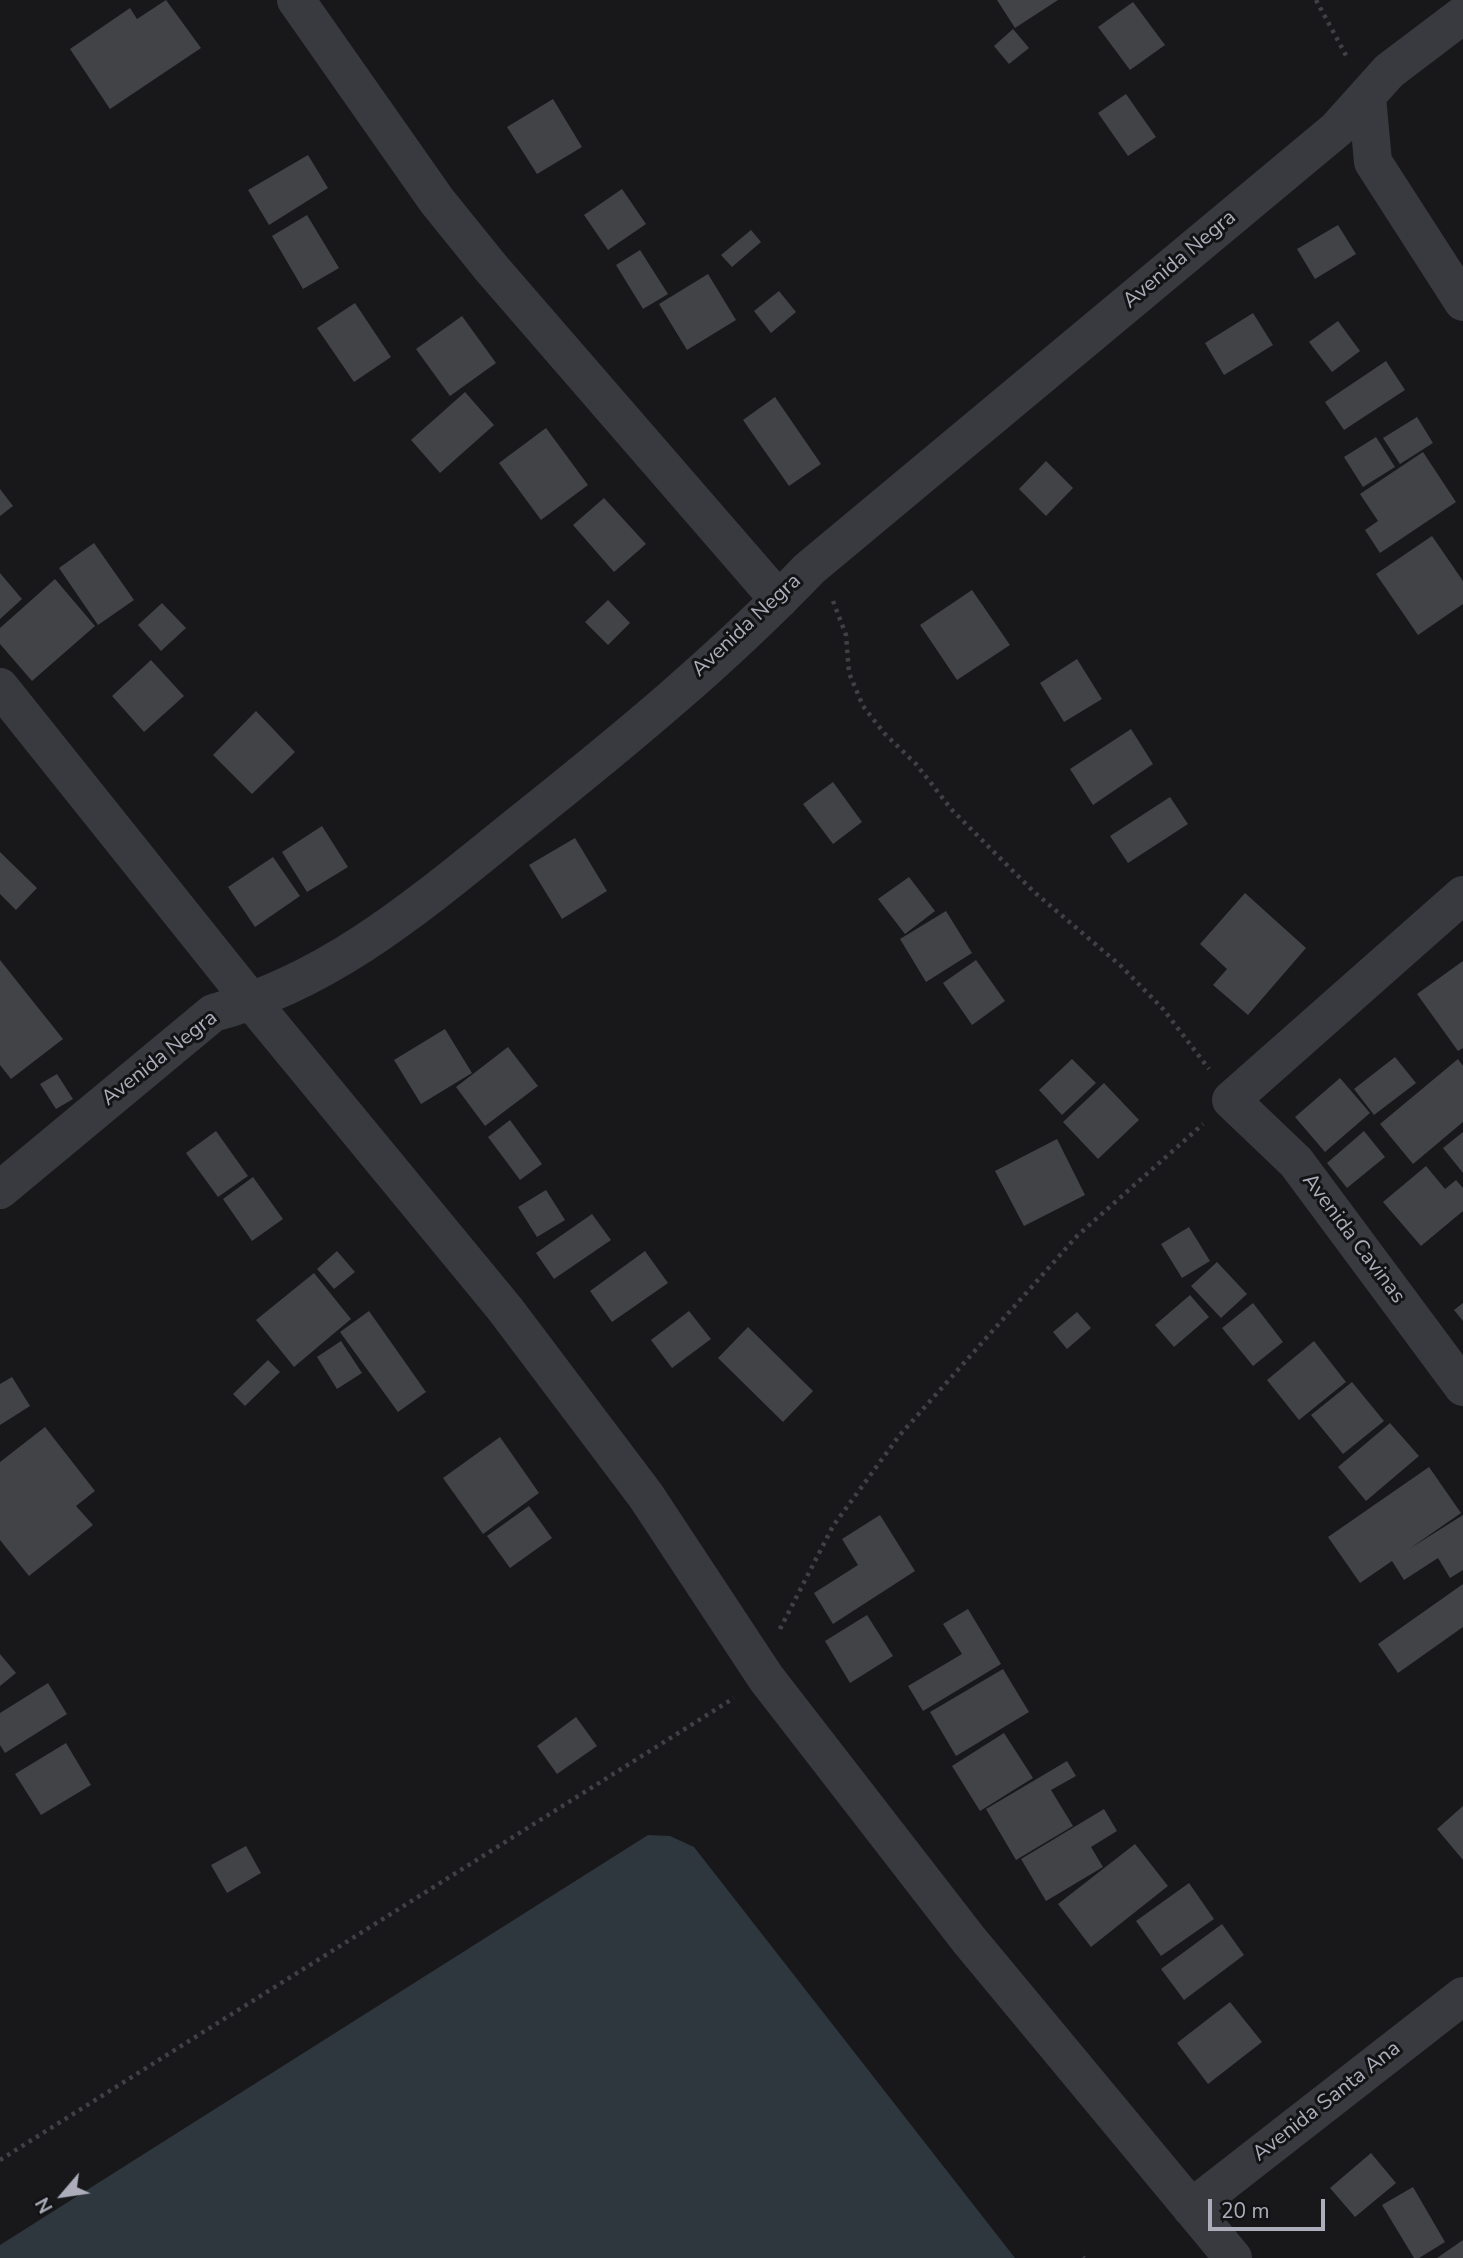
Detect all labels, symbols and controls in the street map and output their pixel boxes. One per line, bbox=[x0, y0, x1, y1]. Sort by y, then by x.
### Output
street label: Avenida Negra bbox=[1118, 205, 1242, 315]
street label: Avenida Negra bbox=[687, 569, 807, 683]
street label: Avenida Negra bbox=[97, 1006, 223, 1112]
street label: Avenida Cavinas bbox=[1296, 1169, 1410, 1309]
street label: Avenida Santa Ana bbox=[1248, 2037, 1406, 2167]
north arrow bbox=[28, 2160, 98, 2230]
scale bar bbox=[1211, 2184, 1328, 2228]
text: N bbox=[30, 2193, 59, 2218]
text: 20 m bbox=[1221, 2197, 1270, 2225]

